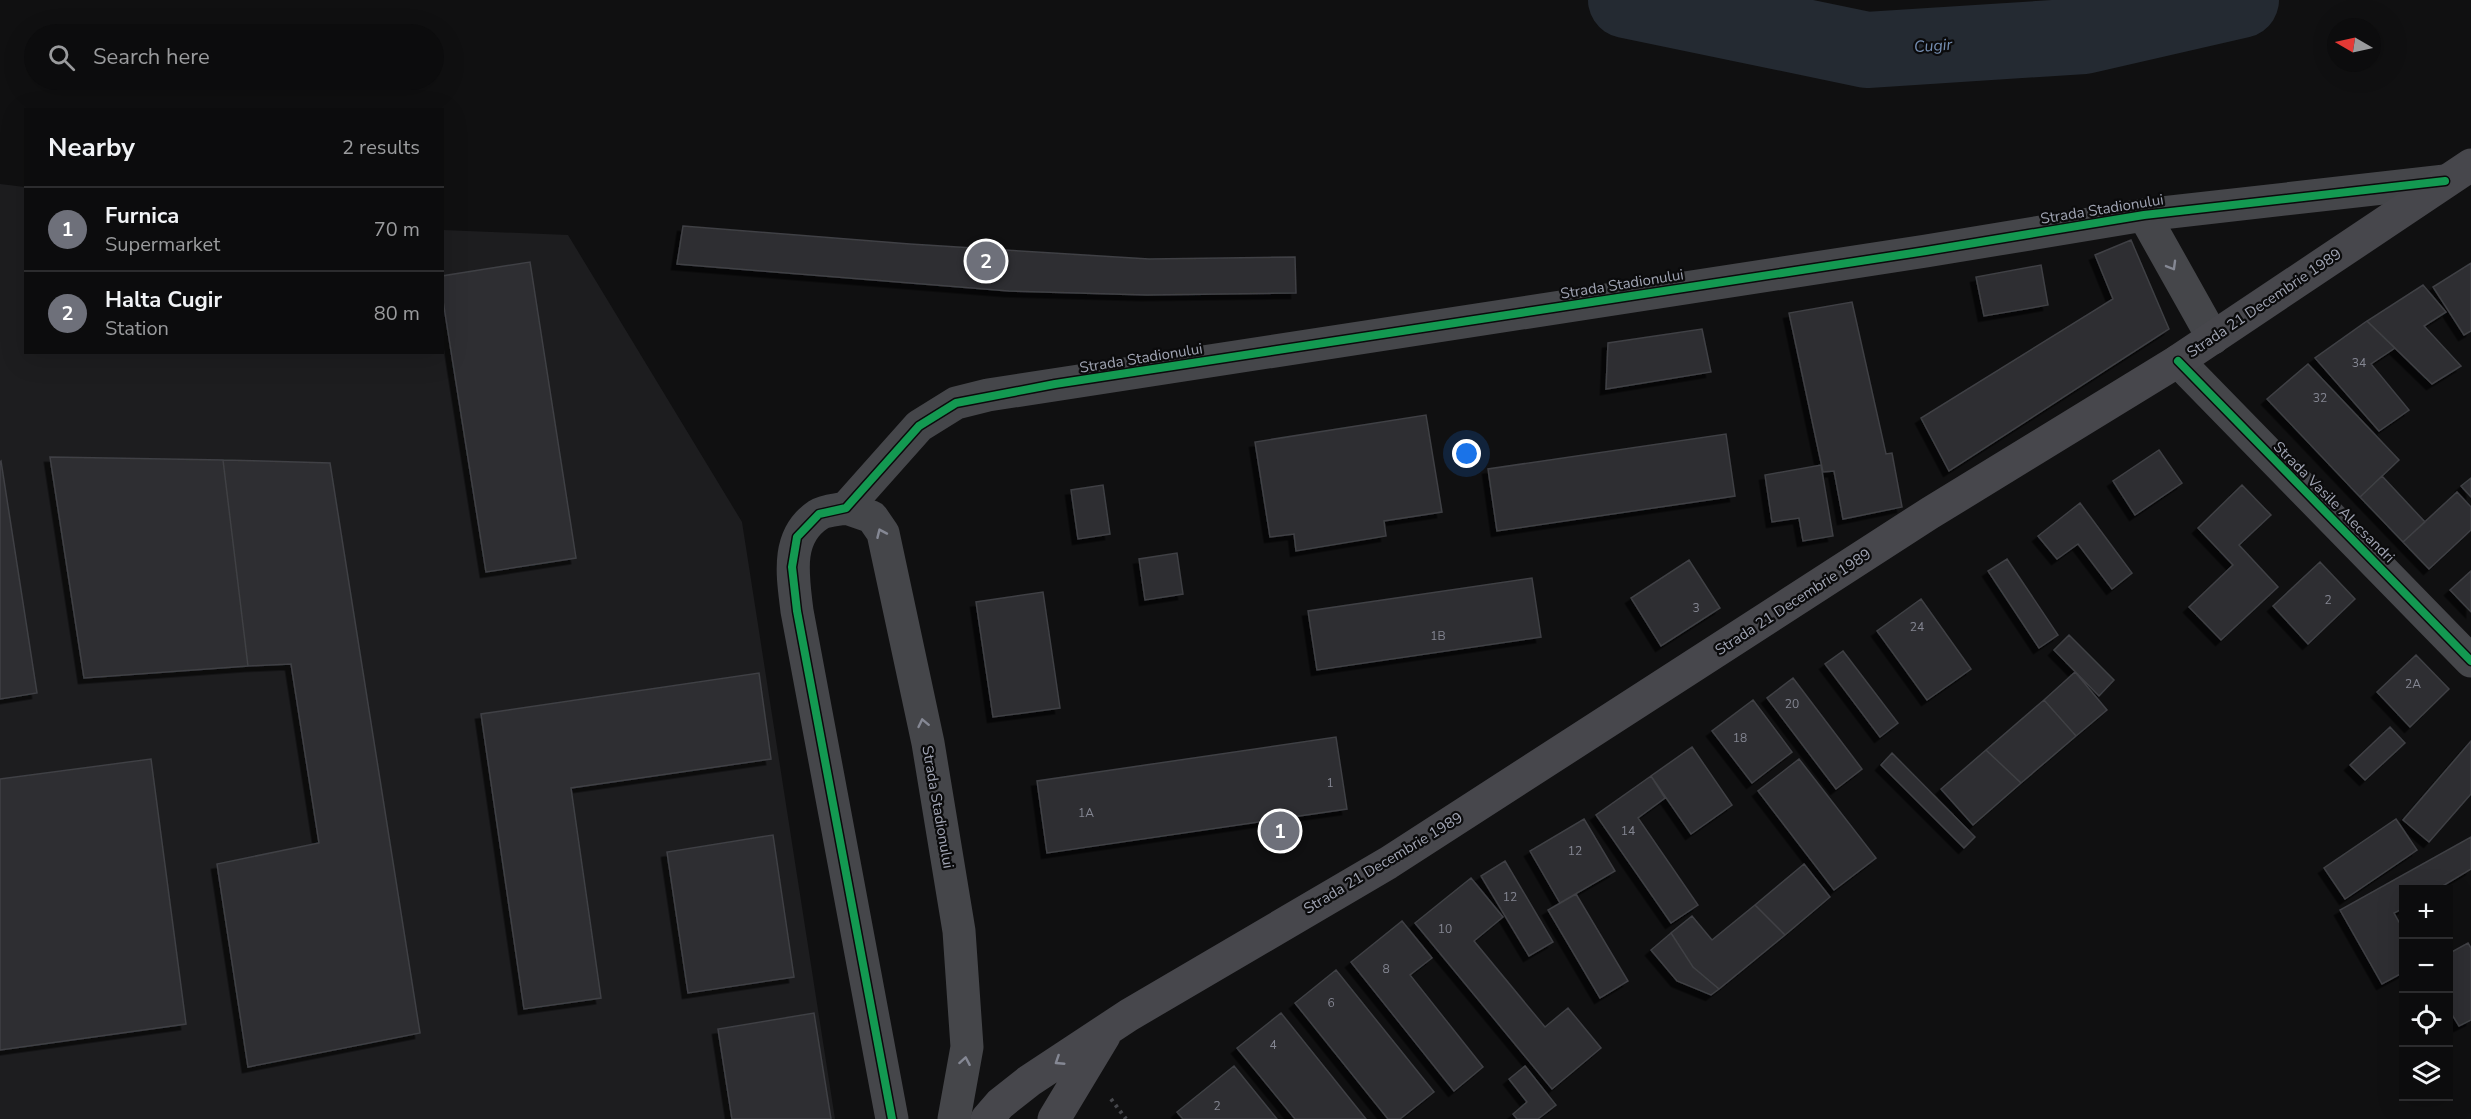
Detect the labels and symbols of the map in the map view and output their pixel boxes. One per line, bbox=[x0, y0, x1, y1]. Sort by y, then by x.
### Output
north arrow bbox=[2327, 18, 2381, 72]
water label: Cugir bbox=[1913, 34, 1954, 58]
street label: Strada Stadionului bbox=[2039, 189, 2165, 229]
pin: 2 bbox=[966, 238, 1006, 284]
street label: Strada 21 Decembrie 1989 bbox=[2183, 244, 2345, 362]
one-way arrow bbox=[2165, 259, 2177, 270]
street label: Strada Stadionului bbox=[1559, 264, 1685, 304]
street label: Strada Stadionului bbox=[1078, 338, 1204, 378]
house number: 34 bbox=[2352, 355, 2366, 371]
house number: 32 bbox=[2313, 390, 2327, 406]
street label: Strada Vasile Alecsandri bbox=[2269, 437, 2399, 567]
your location bbox=[1452, 439, 1481, 468]
one-way arrow bbox=[876, 528, 888, 539]
street label: Strada 21 Decembrie 1989 bbox=[1711, 544, 1875, 660]
house number: 2 bbox=[2324, 592, 2332, 608]
house number: 3 bbox=[1692, 600, 1700, 616]
house number: 24 bbox=[1910, 619, 1924, 635]
house number: 1B bbox=[1430, 628, 1446, 644]
house number: 2A bbox=[2405, 676, 2421, 692]
house number: 20 bbox=[1785, 696, 1799, 712]
one-way arrow bbox=[917, 718, 930, 728]
house number: 18 bbox=[1733, 730, 1747, 746]
street label: Strada Stadionului bbox=[917, 744, 959, 870]
house number: 1 bbox=[1326, 775, 1334, 791]
house number: 1A bbox=[1078, 805, 1094, 821]
street label: Strada 21 Decembrie 1989 bbox=[1300, 807, 1466, 919]
pin: 1 bbox=[1260, 808, 1300, 854]
house number: 14 bbox=[1621, 823, 1635, 839]
house number: 12 bbox=[1568, 843, 1582, 859]
house number: 12 bbox=[1503, 889, 1517, 905]
house number: 10 bbox=[1438, 921, 1452, 937]
house number: 8 bbox=[1382, 961, 1390, 977]
house number: 6 bbox=[1327, 995, 1335, 1011]
house number: 4 bbox=[1269, 1037, 1277, 1053]
one-way arrow bbox=[1055, 1054, 1066, 1065]
one-way arrow bbox=[958, 1057, 970, 1066]
house number: 2 bbox=[1213, 1098, 1221, 1114]

